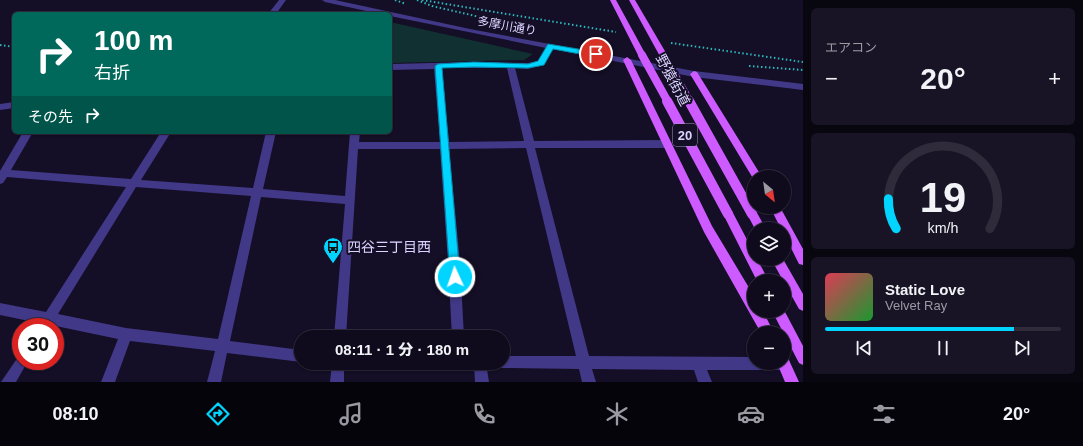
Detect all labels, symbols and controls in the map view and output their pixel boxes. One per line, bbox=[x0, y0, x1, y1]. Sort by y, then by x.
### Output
street label: 多摩川通り bbox=[476, 14, 538, 38]
text: 100 m bbox=[94, 25, 173, 56]
icon: right bbox=[28, 28, 80, 80]
pin bbox=[579, 37, 613, 71]
text: エアコン bbox=[825, 40, 877, 55]
icon: arrive bbox=[585, 43, 607, 65]
street label: 野猿街道 bbox=[653, 52, 693, 108]
text: 20° bbox=[920, 62, 966, 95]
text: 右折 bbox=[94, 63, 130, 83]
text: − bbox=[825, 66, 838, 91]
text: + bbox=[1048, 66, 1061, 91]
icon: right bbox=[81, 104, 103, 126]
text: その先 bbox=[28, 108, 73, 125]
road number: 20 bbox=[673, 124, 697, 146]
north arrow bbox=[747, 170, 791, 214]
map controls bbox=[747, 170, 791, 370]
text: 19 bbox=[920, 174, 966, 221]
text: km/h bbox=[928, 220, 959, 236]
button: layers bbox=[747, 222, 791, 266]
bus stop icon: 四谷三丁目西 bbox=[322, 236, 344, 264]
place label: 四谷三丁目西 bbox=[347, 239, 431, 255]
position arrow bbox=[434, 256, 476, 298]
button: + bbox=[747, 274, 791, 318]
text: Static Love bbox=[885, 281, 965, 298]
text: Velvet Ray bbox=[885, 298, 947, 313]
speed limit sign: 30 bbox=[12, 318, 64, 370]
button: − bbox=[747, 326, 791, 370]
icon: previous bbox=[853, 337, 875, 359]
icon: pause bbox=[932, 337, 954, 359]
icon: next bbox=[1011, 337, 1033, 359]
text: 08:11 · 1 分 · 180 m bbox=[335, 341, 469, 358]
icon: directions bbox=[204, 400, 232, 428]
icon: music bbox=[337, 400, 365, 428]
icon: phone bbox=[470, 400, 498, 428]
icon: climate bbox=[603, 400, 631, 428]
icon: car bbox=[737, 400, 765, 428]
icon: filters bbox=[870, 400, 898, 428]
text: 08:10 bbox=[53, 404, 99, 424]
text: 20° bbox=[1003, 404, 1030, 424]

